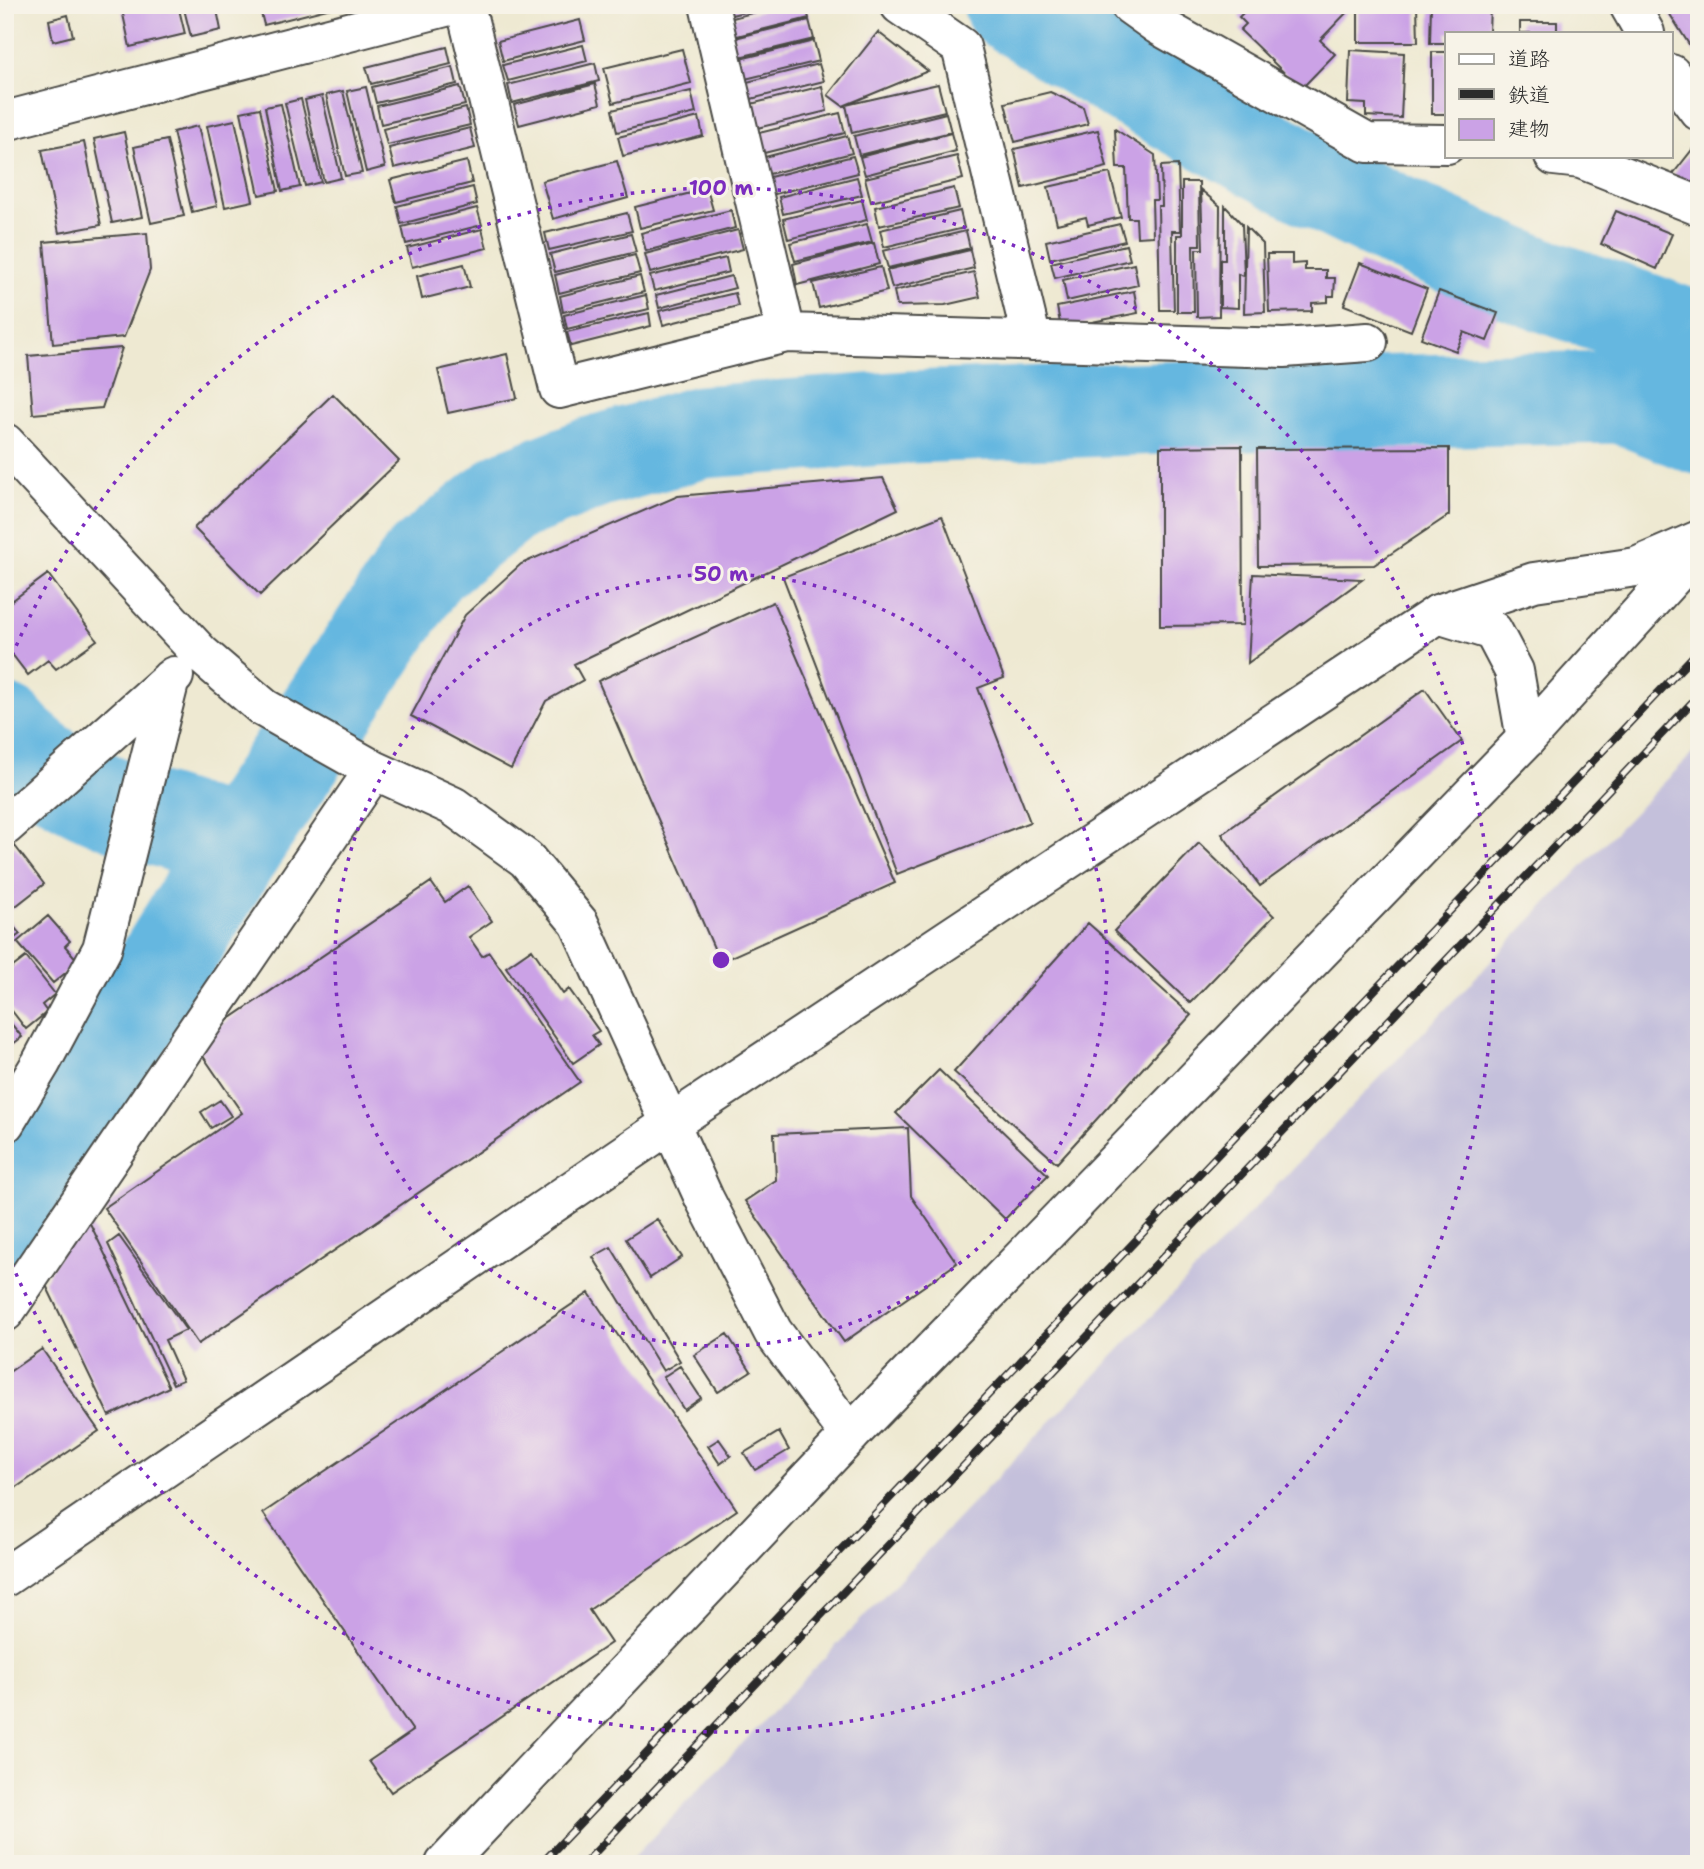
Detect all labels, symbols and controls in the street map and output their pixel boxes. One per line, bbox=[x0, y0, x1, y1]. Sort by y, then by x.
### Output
legend bbox=[1445, 32, 1672, 158]
text: 道路 bbox=[1508, 45, 1550, 73]
text: 鉄道 bbox=[1508, 81, 1550, 109]
text: 建物 bbox=[1508, 115, 1550, 143]
text: 100 m bbox=[689, 174, 753, 202]
text: 50 m bbox=[694, 560, 748, 588]
centre of rings bbox=[709, 948, 733, 972]

